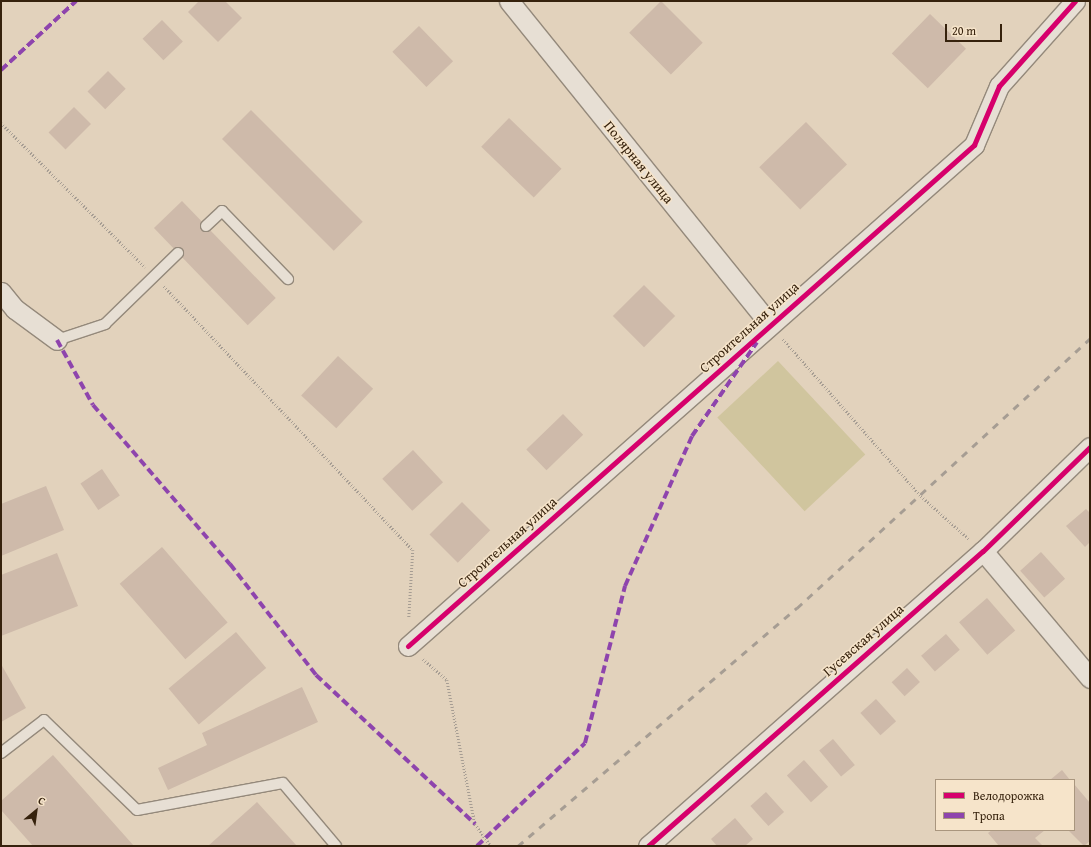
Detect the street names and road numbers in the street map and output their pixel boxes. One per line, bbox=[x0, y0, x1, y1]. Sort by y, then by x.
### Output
street label: Полярная улица bbox=[601, 117, 677, 207]
street label: Строительная улица bbox=[696, 278, 802, 376]
street label: Строительная улица bbox=[454, 493, 560, 591]
street label: Гусевская улица bbox=[819, 600, 907, 680]

